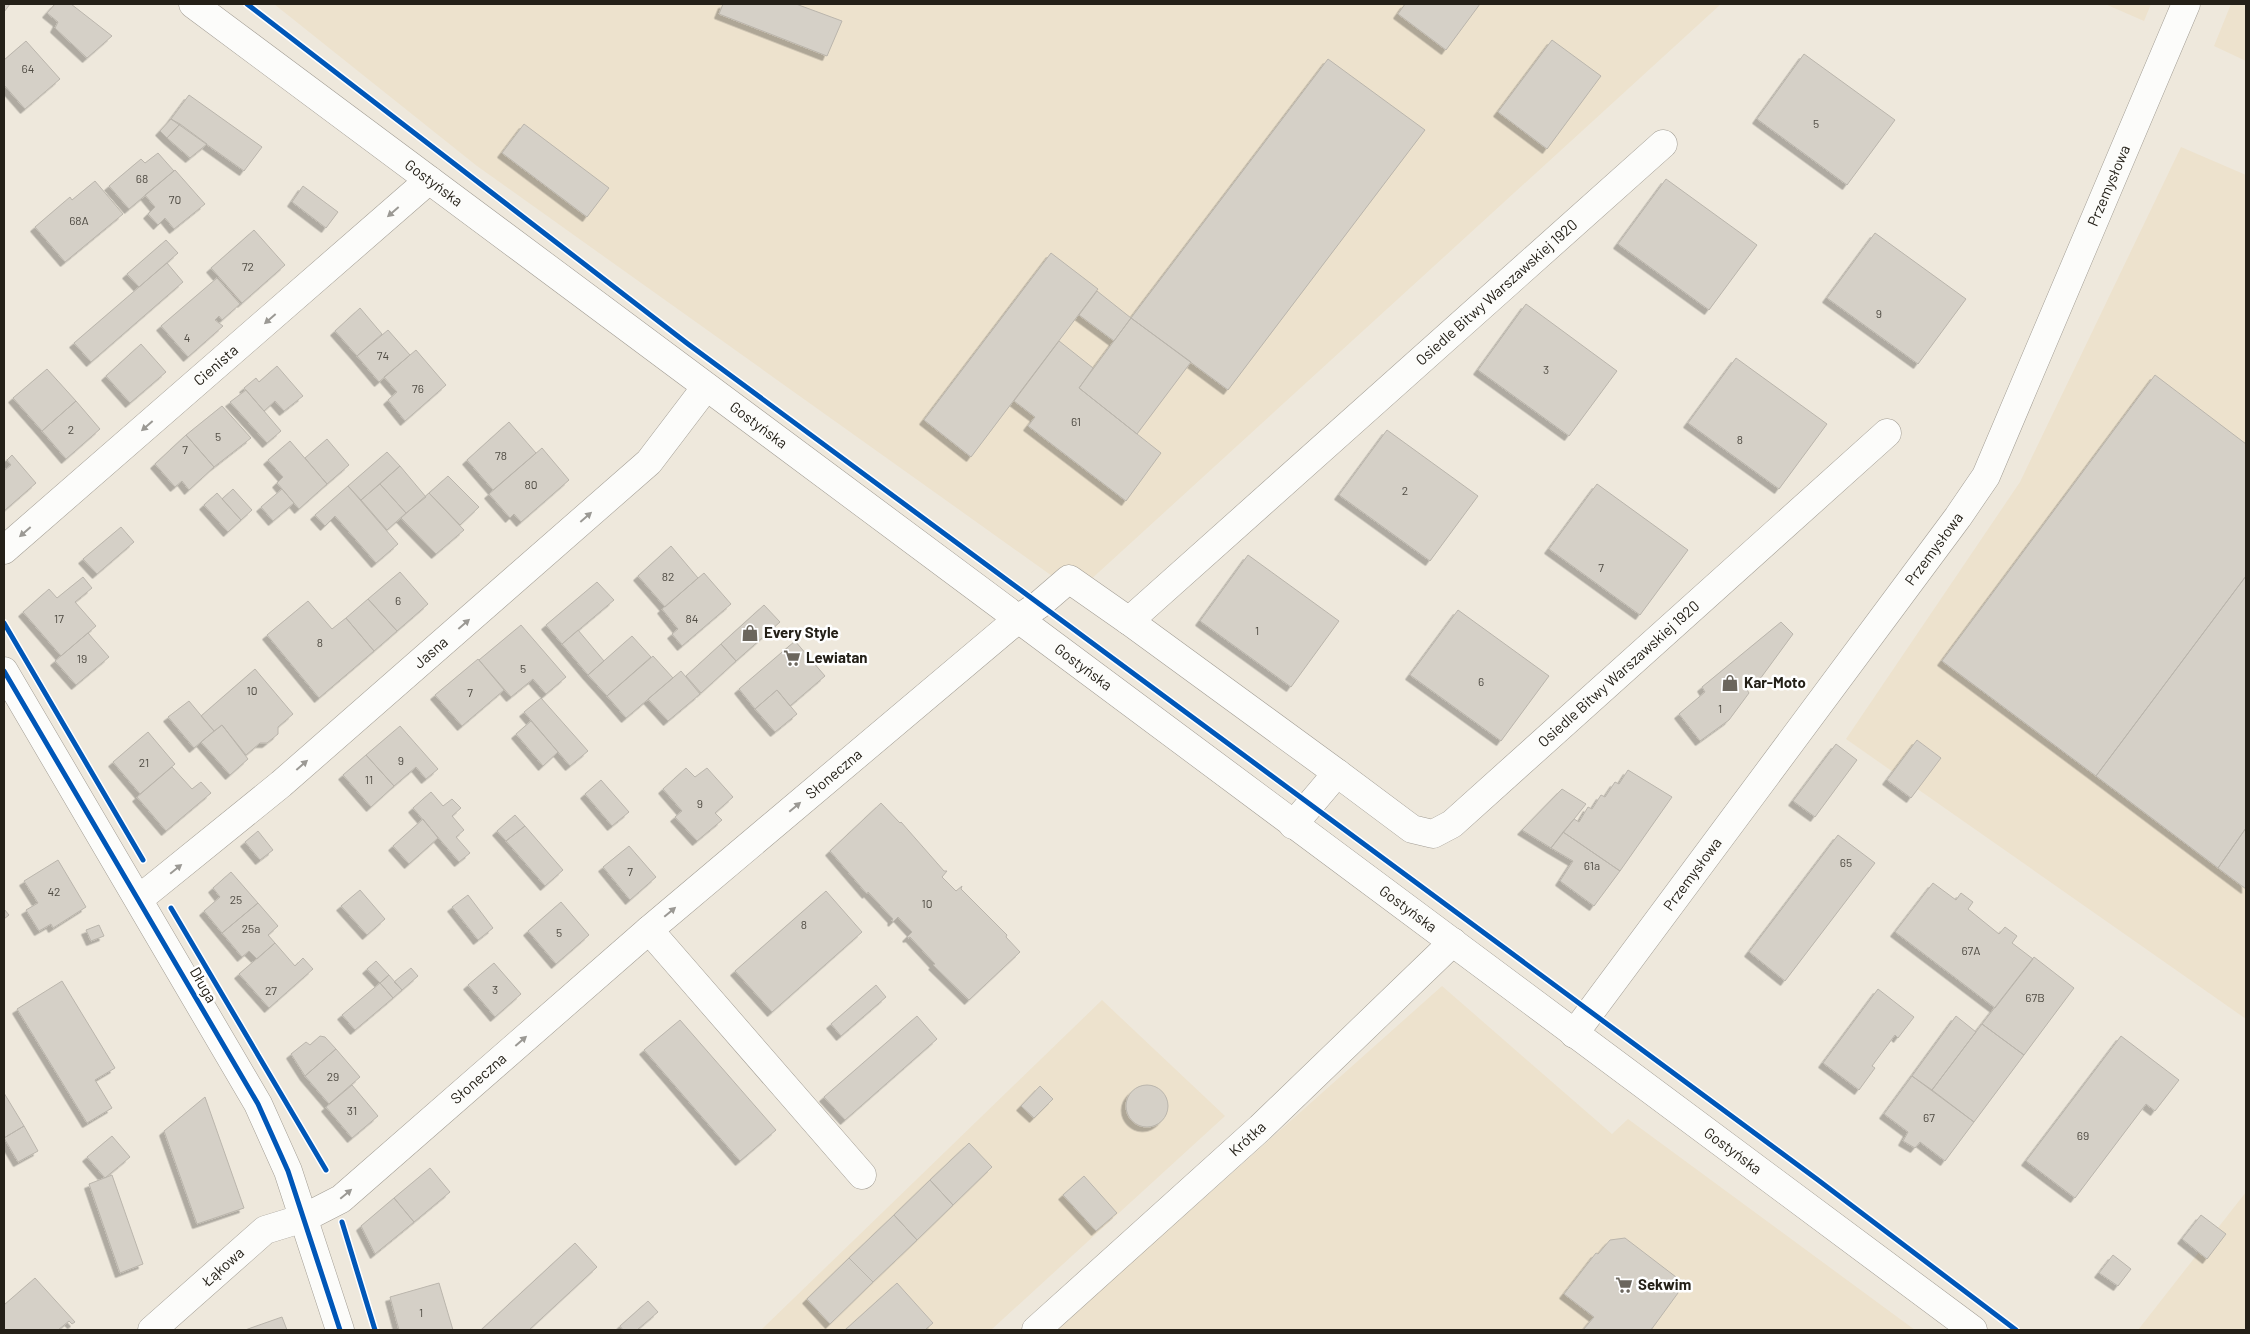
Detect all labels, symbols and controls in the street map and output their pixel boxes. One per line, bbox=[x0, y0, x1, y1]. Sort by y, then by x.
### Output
house number: 64 bbox=[22, 61, 34, 75]
house number: 5 bbox=[1813, 116, 1819, 130]
street label: Przemysłowa bbox=[2083, 142, 2133, 229]
street label: Gostyńska bbox=[402, 155, 467, 210]
house number: 68 bbox=[136, 171, 148, 185]
house number: 70 bbox=[169, 192, 181, 206]
one-way arrow bbox=[387, 206, 399, 218]
house number: 68A bbox=[69, 213, 89, 227]
street label: Osiedle Bitwy Warszawskiej 1920 bbox=[1411, 215, 1581, 369]
house number: 72 bbox=[242, 259, 254, 273]
house number: 9 bbox=[1876, 306, 1882, 320]
one-way arrow bbox=[264, 313, 276, 324]
house number: 4 bbox=[184, 330, 190, 344]
street label: Cienista bbox=[189, 340, 241, 389]
house number: 74 bbox=[377, 348, 389, 362]
house number: 3 bbox=[1543, 362, 1549, 376]
house number: 76 bbox=[412, 381, 424, 395]
street label: Gostyńska bbox=[727, 397, 791, 452]
house number: 61 bbox=[1071, 414, 1081, 428]
one-way arrow bbox=[141, 420, 154, 431]
house number: 2 bbox=[68, 422, 74, 436]
house number: 5 bbox=[215, 429, 221, 443]
house number: 8 bbox=[1737, 432, 1743, 446]
house number: 7 bbox=[182, 442, 188, 456]
house number: 78 bbox=[495, 448, 507, 462]
house number: 80 bbox=[524, 477, 538, 491]
house number: 2 bbox=[1402, 483, 1408, 497]
street label: Przemysłowa bbox=[1900, 508, 1966, 589]
one-way arrow bbox=[580, 511, 592, 523]
one-way arrow bbox=[19, 526, 31, 538]
house number: 7 bbox=[1598, 560, 1604, 574]
house number: 82 bbox=[662, 569, 674, 583]
house number: 6 bbox=[395, 593, 401, 607]
street label: Osiedle Bitwy Warszawskiej 1920 bbox=[1534, 596, 1703, 751]
house number: 17 bbox=[54, 611, 64, 625]
house number: 84 bbox=[686, 611, 698, 625]
one-way arrow bbox=[457, 618, 469, 630]
shop icon: Every Style bbox=[740, 623, 760, 643]
place label: Every Style bbox=[764, 623, 839, 641]
house number: 1 bbox=[1255, 623, 1259, 637]
street label: Jasna bbox=[410, 632, 451, 672]
house number: 8 bbox=[317, 635, 323, 649]
street label: Gostyńska bbox=[1051, 639, 1116, 694]
supermarket icon: Lewiatan bbox=[782, 648, 802, 668]
place label: Lewiatan bbox=[806, 648, 868, 666]
house number: 19 bbox=[77, 651, 87, 665]
house number: 5 bbox=[520, 661, 526, 675]
shop icon: Kar-Moto bbox=[1720, 673, 1740, 693]
place label: Kar-Moto bbox=[1744, 673, 1806, 691]
house number: 6 bbox=[1478, 674, 1484, 688]
house number: 10 bbox=[247, 683, 257, 697]
house number: 7 bbox=[467, 685, 473, 699]
house number: 1 bbox=[1718, 701, 1722, 715]
street label: Słoneczna bbox=[801, 745, 865, 802]
house number: 9 bbox=[398, 753, 404, 767]
house number: 21 bbox=[139, 755, 149, 769]
one-way arrow bbox=[295, 759, 307, 771]
house number: 11 bbox=[365, 772, 373, 786]
house number: 9 bbox=[697, 796, 703, 810]
one-way arrow bbox=[788, 802, 801, 813]
street label: Przemysłowa bbox=[1659, 834, 1725, 914]
house number: 65 bbox=[1840, 855, 1852, 869]
house number: 61a bbox=[1584, 858, 1600, 872]
one-way arrow bbox=[170, 863, 183, 874]
house number: 7 bbox=[627, 864, 633, 878]
street label: Gostyńska bbox=[1376, 881, 1441, 936]
house number: 42 bbox=[47, 884, 61, 898]
house number: 25 bbox=[230, 892, 242, 906]
house number: 10 bbox=[922, 896, 932, 910]
one-way arrow bbox=[664, 906, 676, 918]
house number: 8 bbox=[801, 917, 807, 931]
house number: 25a bbox=[242, 921, 260, 935]
house number: 5 bbox=[556, 925, 562, 939]
house number: 67A bbox=[1961, 943, 1981, 957]
street label: Długa bbox=[187, 963, 221, 1006]
house number: 3 bbox=[492, 982, 498, 996]
house number: 27 bbox=[265, 983, 277, 997]
house number: 67B bbox=[2025, 990, 2045, 1004]
one-way arrow bbox=[515, 1036, 528, 1047]
street label: Słoneczna bbox=[446, 1049, 510, 1107]
house number: 29 bbox=[327, 1069, 339, 1083]
house number: 31 bbox=[347, 1103, 357, 1117]
house number: 67 bbox=[1923, 1110, 1935, 1124]
street label: Krótka bbox=[1225, 1117, 1269, 1159]
street label: Gostyńska bbox=[1701, 1123, 1766, 1178]
house number: 69 bbox=[2077, 1128, 2089, 1142]
one-way arrow bbox=[339, 1189, 352, 1200]
street label: Łąkowa bbox=[197, 1243, 247, 1290]
supermarket icon: Sekwim bbox=[1614, 1275, 1634, 1295]
place label: Sekwim bbox=[1638, 1275, 1691, 1293]
house number: 1 bbox=[419, 1305, 423, 1319]

